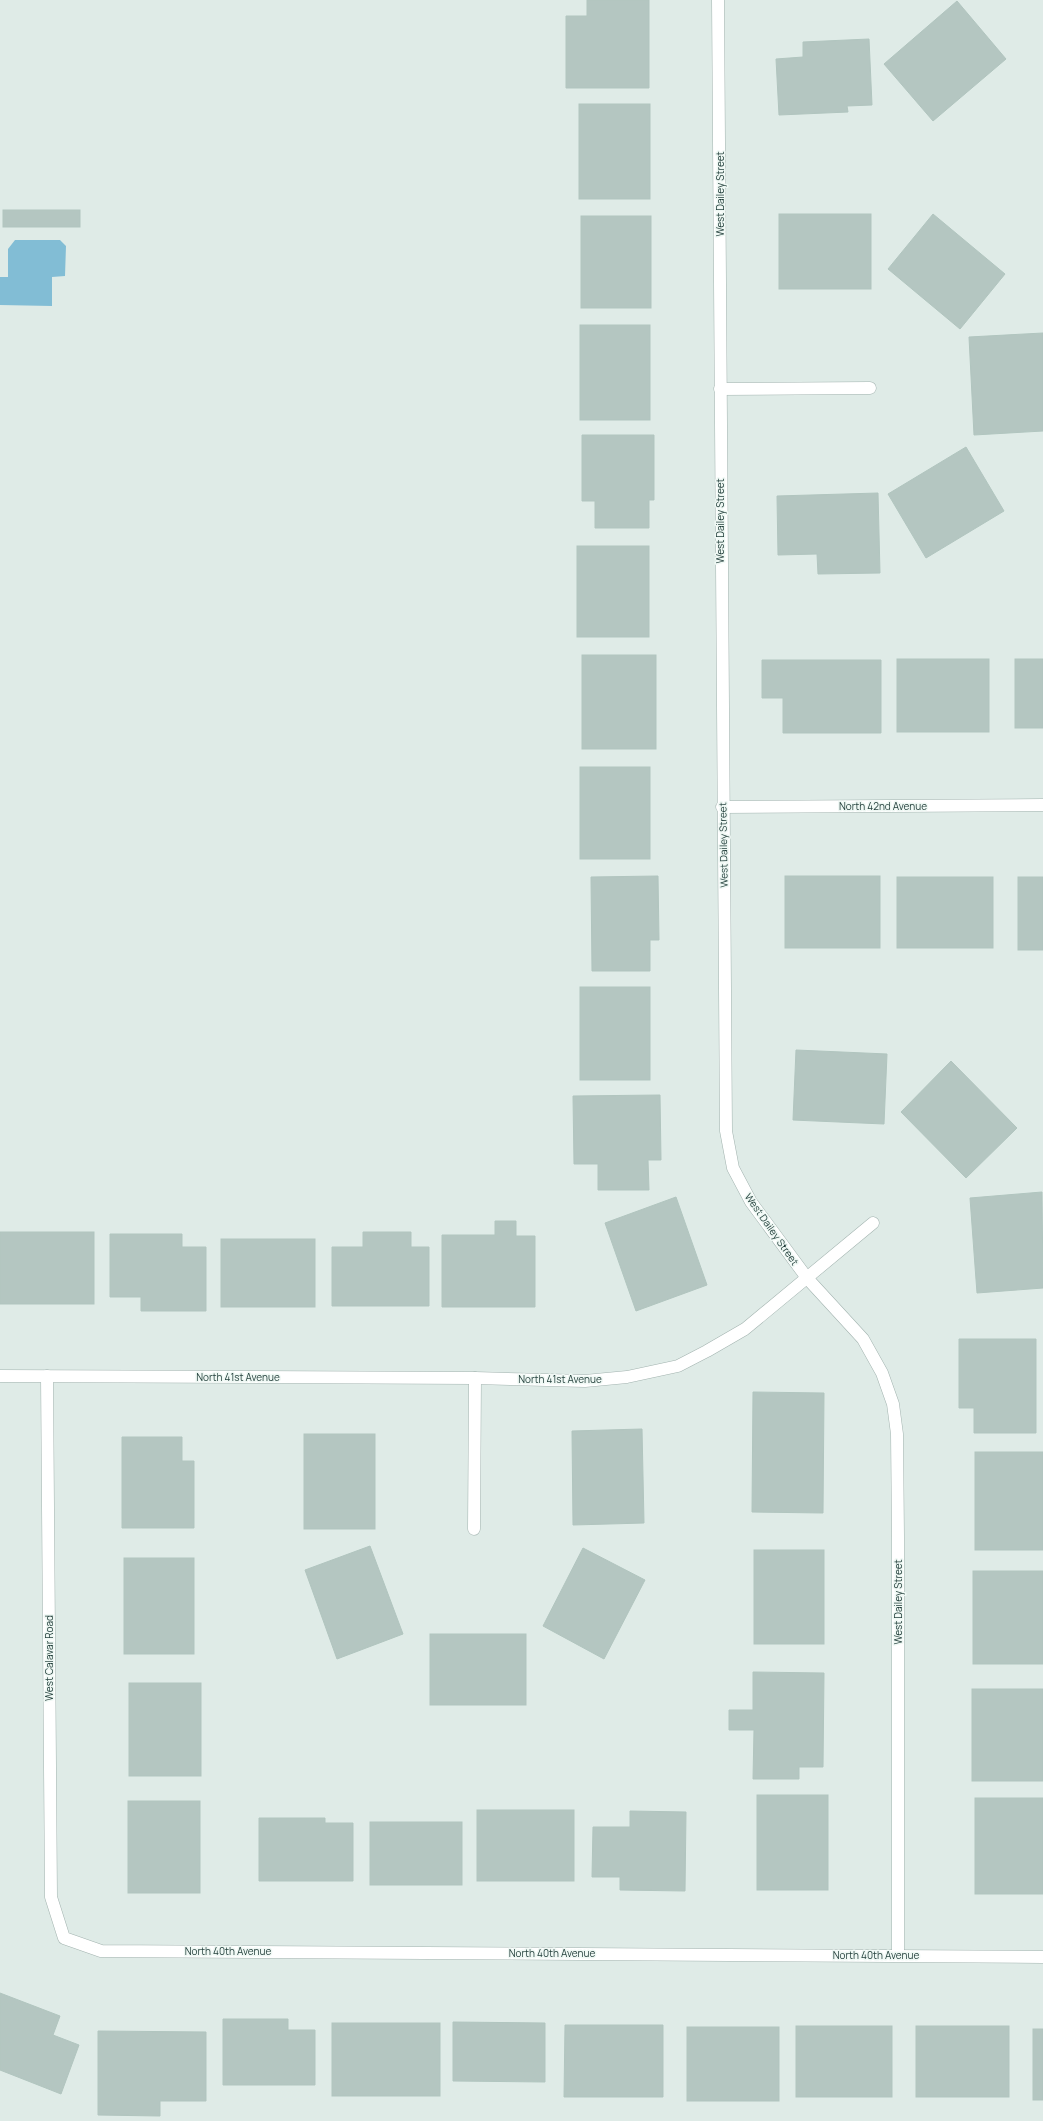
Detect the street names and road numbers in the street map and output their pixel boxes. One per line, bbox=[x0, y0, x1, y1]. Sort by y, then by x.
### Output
street label: West Dailey Street bbox=[713, 151, 727, 237]
street label: West Dailey Street bbox=[713, 478, 727, 564]
street label: North 42nd Avenue bbox=[839, 799, 927, 813]
street label: West Dailey Street bbox=[715, 802, 731, 888]
street label: West Dailey Street bbox=[742, 1190, 802, 1268]
street label: North 41st Avenue bbox=[196, 1370, 280, 1384]
street label: North 41st Avenue bbox=[518, 1372, 602, 1386]
street label: West Dailey Street bbox=[891, 1559, 905, 1645]
street label: West Calavar Road bbox=[42, 1615, 56, 1701]
street label: North 40th Avenue bbox=[185, 1944, 271, 1958]
street label: North 40th Avenue bbox=[509, 1946, 595, 1960]
street label: North 40th Avenue bbox=[833, 1948, 919, 1962]

